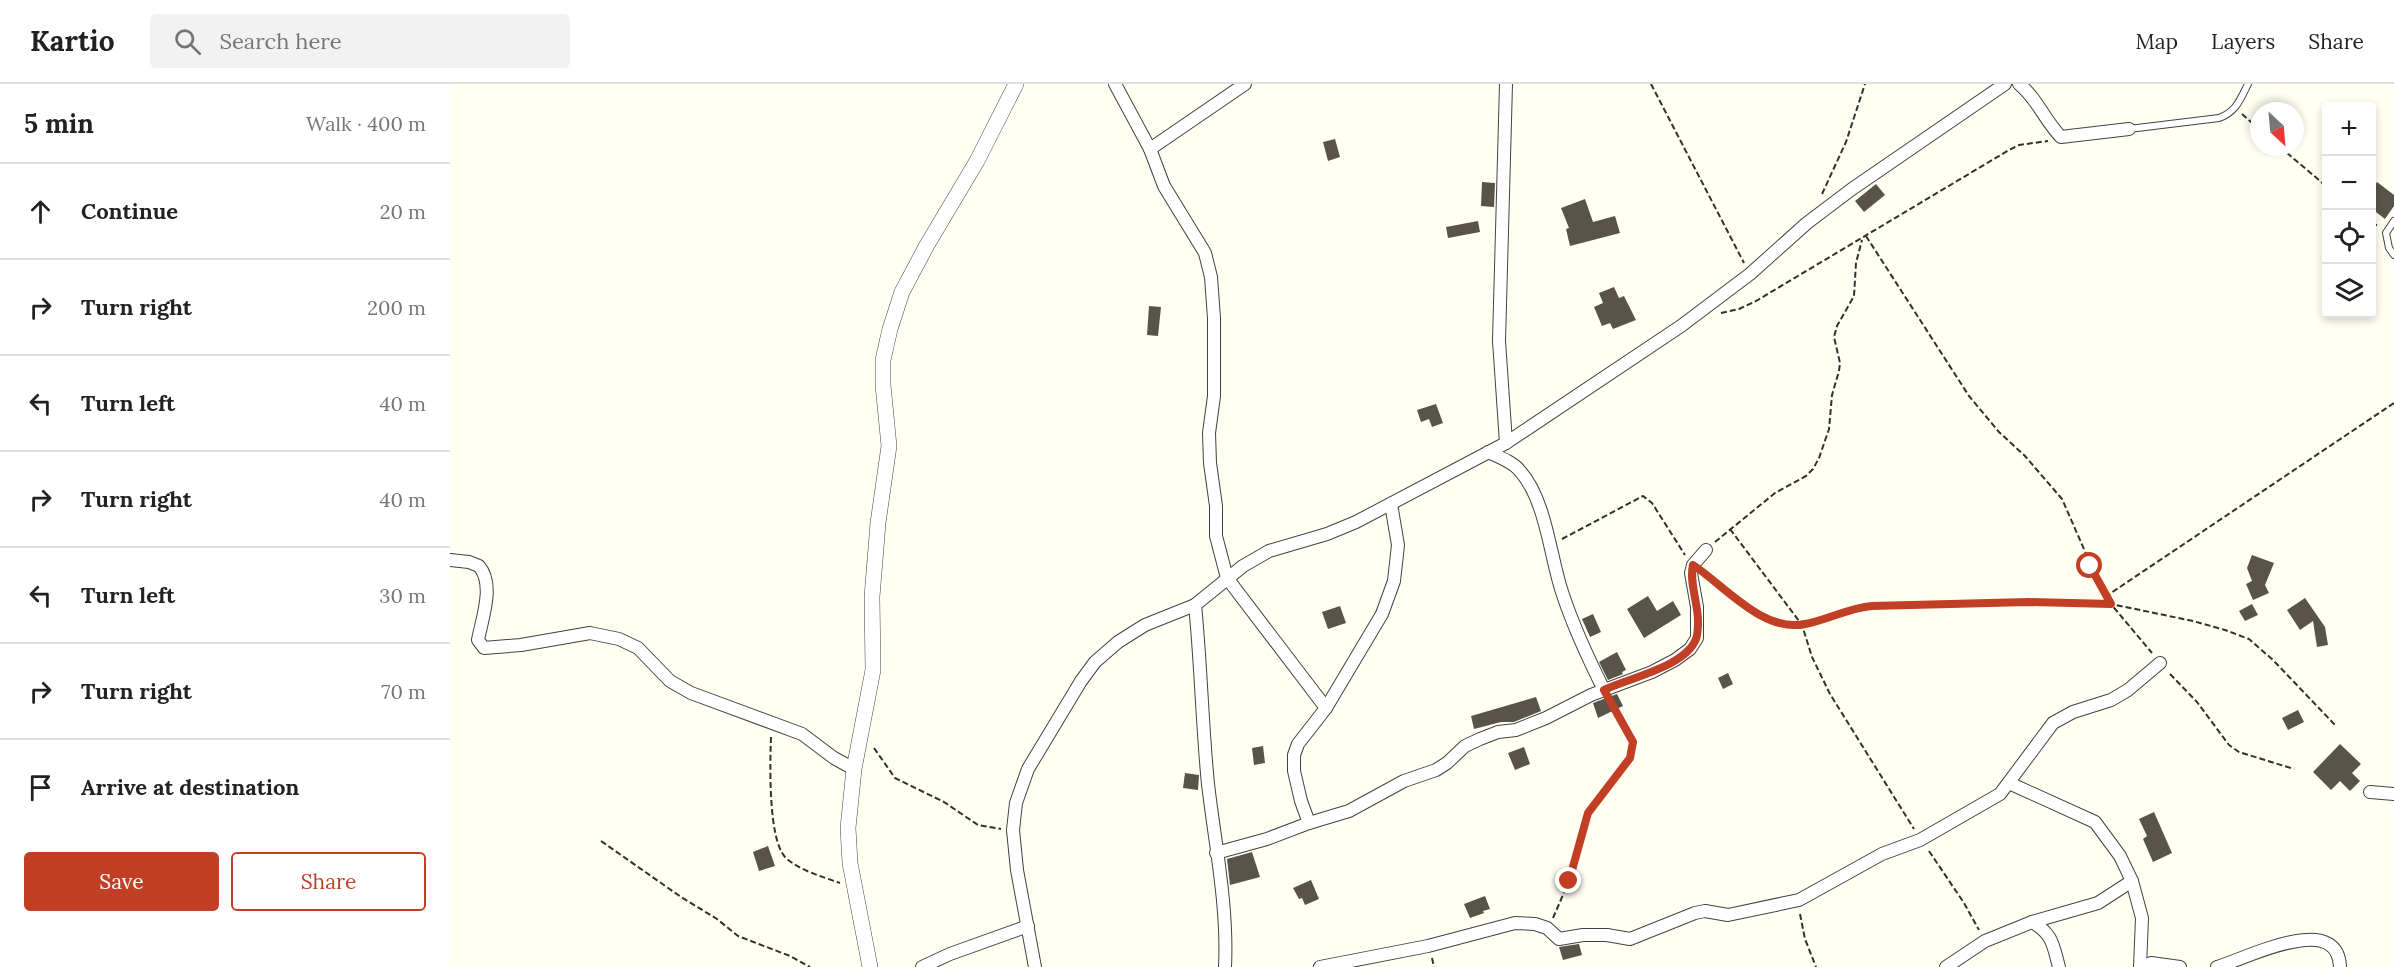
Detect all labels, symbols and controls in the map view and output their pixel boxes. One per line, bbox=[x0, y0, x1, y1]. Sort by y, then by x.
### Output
search box bbox=[150, 14, 570, 68]
text: Kartio bbox=[30, 23, 114, 59]
icon: search bbox=[171, 25, 204, 58]
text: Search here bbox=[219, 27, 342, 55]
text: Map bbox=[2135, 28, 2178, 55]
text: Layers bbox=[2211, 28, 2275, 55]
text: Share bbox=[2308, 28, 2364, 55]
north arrow bbox=[2250, 102, 2304, 156]
map controls bbox=[2322, 102, 2376, 318]
button: + bbox=[2322, 102, 2376, 156]
text: 5 min bbox=[24, 107, 94, 140]
text: Walk · 400 m bbox=[306, 111, 426, 136]
button: − bbox=[2322, 156, 2376, 210]
icon: ahead bbox=[24, 195, 57, 228]
text: Continue bbox=[81, 197, 178, 225]
text: 20 m bbox=[380, 199, 426, 224]
button: locate bbox=[2322, 210, 2376, 264]
button: layers bbox=[2322, 264, 2376, 318]
icon: right bbox=[24, 291, 57, 324]
text: Turn right bbox=[81, 293, 192, 321]
text: 200 m bbox=[367, 295, 426, 320]
icon: left bbox=[24, 387, 57, 420]
text: Turn left bbox=[81, 389, 175, 417]
text: 40 m bbox=[380, 391, 426, 416]
icon: right bbox=[24, 483, 57, 516]
text: Turn right bbox=[81, 485, 192, 513]
text: 40 m bbox=[380, 487, 426, 512]
route start bbox=[2076, 552, 2102, 578]
icon: left bbox=[24, 579, 57, 612]
text: Turn left bbox=[81, 581, 175, 609]
text: 30 m bbox=[379, 583, 426, 608]
icon: right bbox=[24, 675, 57, 708]
text: Turn right bbox=[81, 677, 192, 705]
text: 70 m bbox=[381, 679, 426, 704]
icon: arrive bbox=[24, 771, 57, 804]
text: Arrive at destination bbox=[81, 773, 299, 801]
button: Save bbox=[24, 852, 219, 911]
button: Share bbox=[231, 852, 426, 911]
route end bbox=[1555, 867, 1581, 893]

